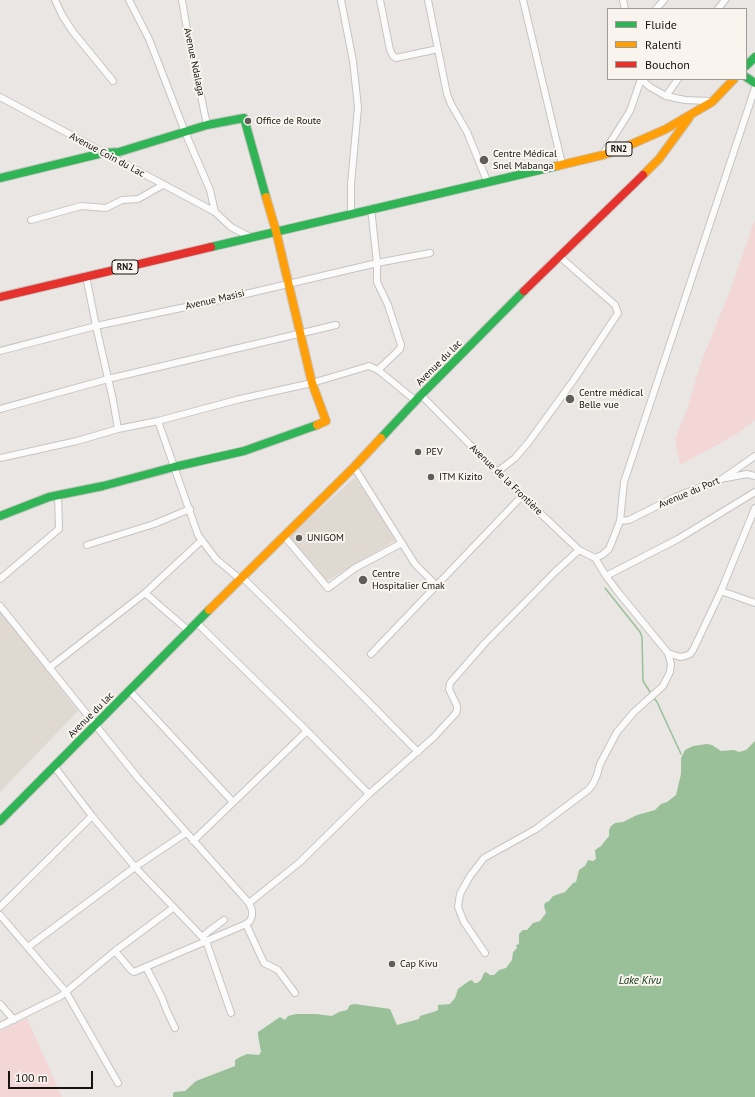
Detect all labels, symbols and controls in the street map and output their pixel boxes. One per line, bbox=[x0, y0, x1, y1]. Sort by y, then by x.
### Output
legend bbox=[607, 8, 747, 80]
text: Fluide bbox=[645, 17, 677, 32]
street label: Avenue Ndalaga bbox=[181, 27, 207, 97]
text: Ralenti bbox=[645, 37, 681, 52]
text: Bouchon bbox=[645, 57, 690, 72]
place label: Office de Route bbox=[256, 115, 321, 127]
marker: Office de Route bbox=[243, 116, 253, 126]
street label: Avenue Coin du Lac bbox=[67, 130, 147, 180]
road number: RN2 bbox=[606, 142, 632, 156]
place label: Centre Médical Snel Mabanga bbox=[493, 148, 557, 172]
marker: Centre Médical Snel Mabanga bbox=[478, 154, 490, 166]
road number: RN2 bbox=[112, 260, 138, 274]
street label: Avenue Masisi bbox=[184, 287, 246, 313]
street label: Avenue du lac bbox=[414, 338, 464, 388]
place label: Centre médical Belle vue bbox=[579, 387, 643, 410]
marker: Centre médical Belle vue bbox=[564, 393, 576, 405]
street label: Avenue de la Frontière bbox=[467, 442, 545, 518]
place label: PEV bbox=[426, 446, 443, 458]
marker: PEV bbox=[413, 447, 423, 457]
place label: ITM Kizito bbox=[439, 471, 483, 483]
marker: ITM Kizito bbox=[426, 472, 436, 482]
street label: Avenue du Port bbox=[657, 475, 721, 511]
place label: UNIGOM bbox=[307, 532, 344, 544]
marker: UNIGOM bbox=[294, 533, 304, 543]
place label: Centre Hospitalier Cmak bbox=[372, 568, 445, 592]
marker: Centre Hospitalier Cmak bbox=[357, 574, 369, 586]
street label: Avenue du lac bbox=[66, 690, 116, 740]
place label: Cap Kivu bbox=[400, 958, 438, 970]
marker: Cap Kivu bbox=[387, 959, 397, 969]
water label: Lake Kivu bbox=[619, 974, 661, 988]
scale bar bbox=[10, 1063, 95, 1089]
text: 100 m bbox=[15, 1070, 48, 1085]

